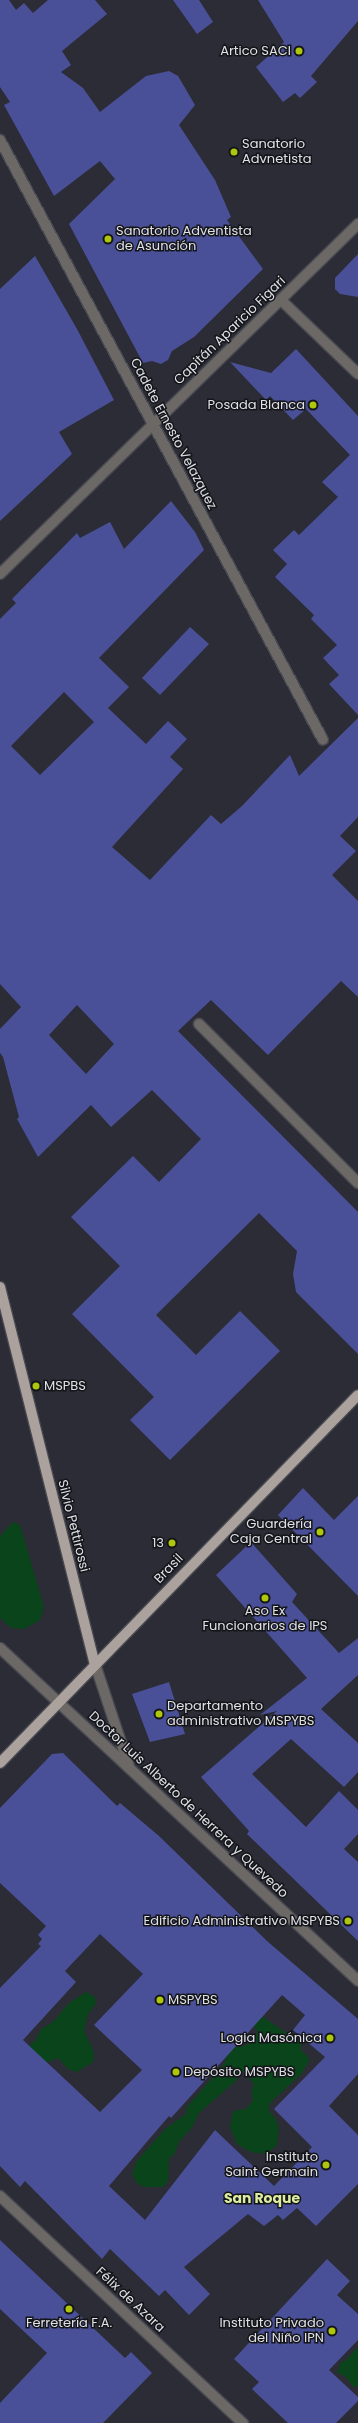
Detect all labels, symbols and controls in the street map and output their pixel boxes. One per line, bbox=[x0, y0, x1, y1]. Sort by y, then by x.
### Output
place label: Artico SACI bbox=[220, 43, 291, 59]
marker: Artico SACI bbox=[294, 46, 304, 56]
place label: Sanatorio Advnetista bbox=[242, 137, 311, 168]
marker: Sanatorio Advnetista bbox=[229, 147, 239, 157]
place label: Sanatorio Adventista de Asunción bbox=[116, 224, 252, 255]
marker: Sanatorio Adventista de Asunción bbox=[103, 234, 113, 244]
street label: Capitán Aparicio Figari bbox=[171, 274, 289, 388]
street label: Cadete Ernesto Velazquez bbox=[126, 356, 220, 512]
place label: Posada Blanca bbox=[208, 397, 305, 413]
marker: Posada Blanca bbox=[308, 400, 318, 410]
place label: MSPBS bbox=[44, 1378, 86, 1394]
marker: MSPBS bbox=[31, 1381, 41, 1391]
street label: Silvio Pettirossi bbox=[54, 1478, 92, 1574]
place label: Guardería Caja Central bbox=[230, 1517, 312, 1548]
marker: Guardería Caja Central bbox=[315, 1527, 325, 1537]
place label: 13 bbox=[152, 1535, 164, 1551]
marker: 13 bbox=[167, 1538, 177, 1548]
street label: Brasil bbox=[151, 1551, 187, 1587]
marker: Aso Ex Funcionarios de IPS bbox=[260, 1593, 270, 1603]
place label: Aso Ex Funcionarios de IPS bbox=[202, 1604, 328, 1635]
place label: Departamento administrativo MSPYBS bbox=[167, 1699, 314, 1730]
street label: Doctor Luis Alberto de Herrera y Quevedo bbox=[85, 1708, 291, 1902]
marker: Departamento administrativo MSPYBS bbox=[154, 1709, 164, 1719]
place label: Edificio Administrativo MSPYBS bbox=[144, 1913, 340, 1929]
marker: Edificio Administrativo MSPYBS bbox=[343, 1916, 353, 1926]
place label: MSPYBS bbox=[168, 1992, 218, 2008]
marker: MSPYBS bbox=[155, 1995, 165, 2005]
place label: Logia Masónica bbox=[221, 2030, 322, 2046]
marker: Logia Masónica bbox=[325, 2033, 335, 2043]
place label: Depósito MSPYBS bbox=[184, 2064, 294, 2080]
marker: Depósito MSPYBS bbox=[171, 2067, 181, 2077]
place label: Instituto Saint Germain bbox=[225, 2150, 318, 2181]
marker: Instituto Saint Germain bbox=[321, 2160, 331, 2170]
district label: San Roque bbox=[224, 2190, 300, 2206]
street label: Félix de Azara bbox=[92, 2264, 168, 2336]
marker: Ferretería F.A. bbox=[64, 2304, 74, 2314]
place label: Ferretería F.A. bbox=[26, 2315, 112, 2331]
place label: Instituto Privado del Niño IPN bbox=[219, 2316, 324, 2347]
marker: Instituto Privado del Niño IPN bbox=[327, 2326, 337, 2336]

